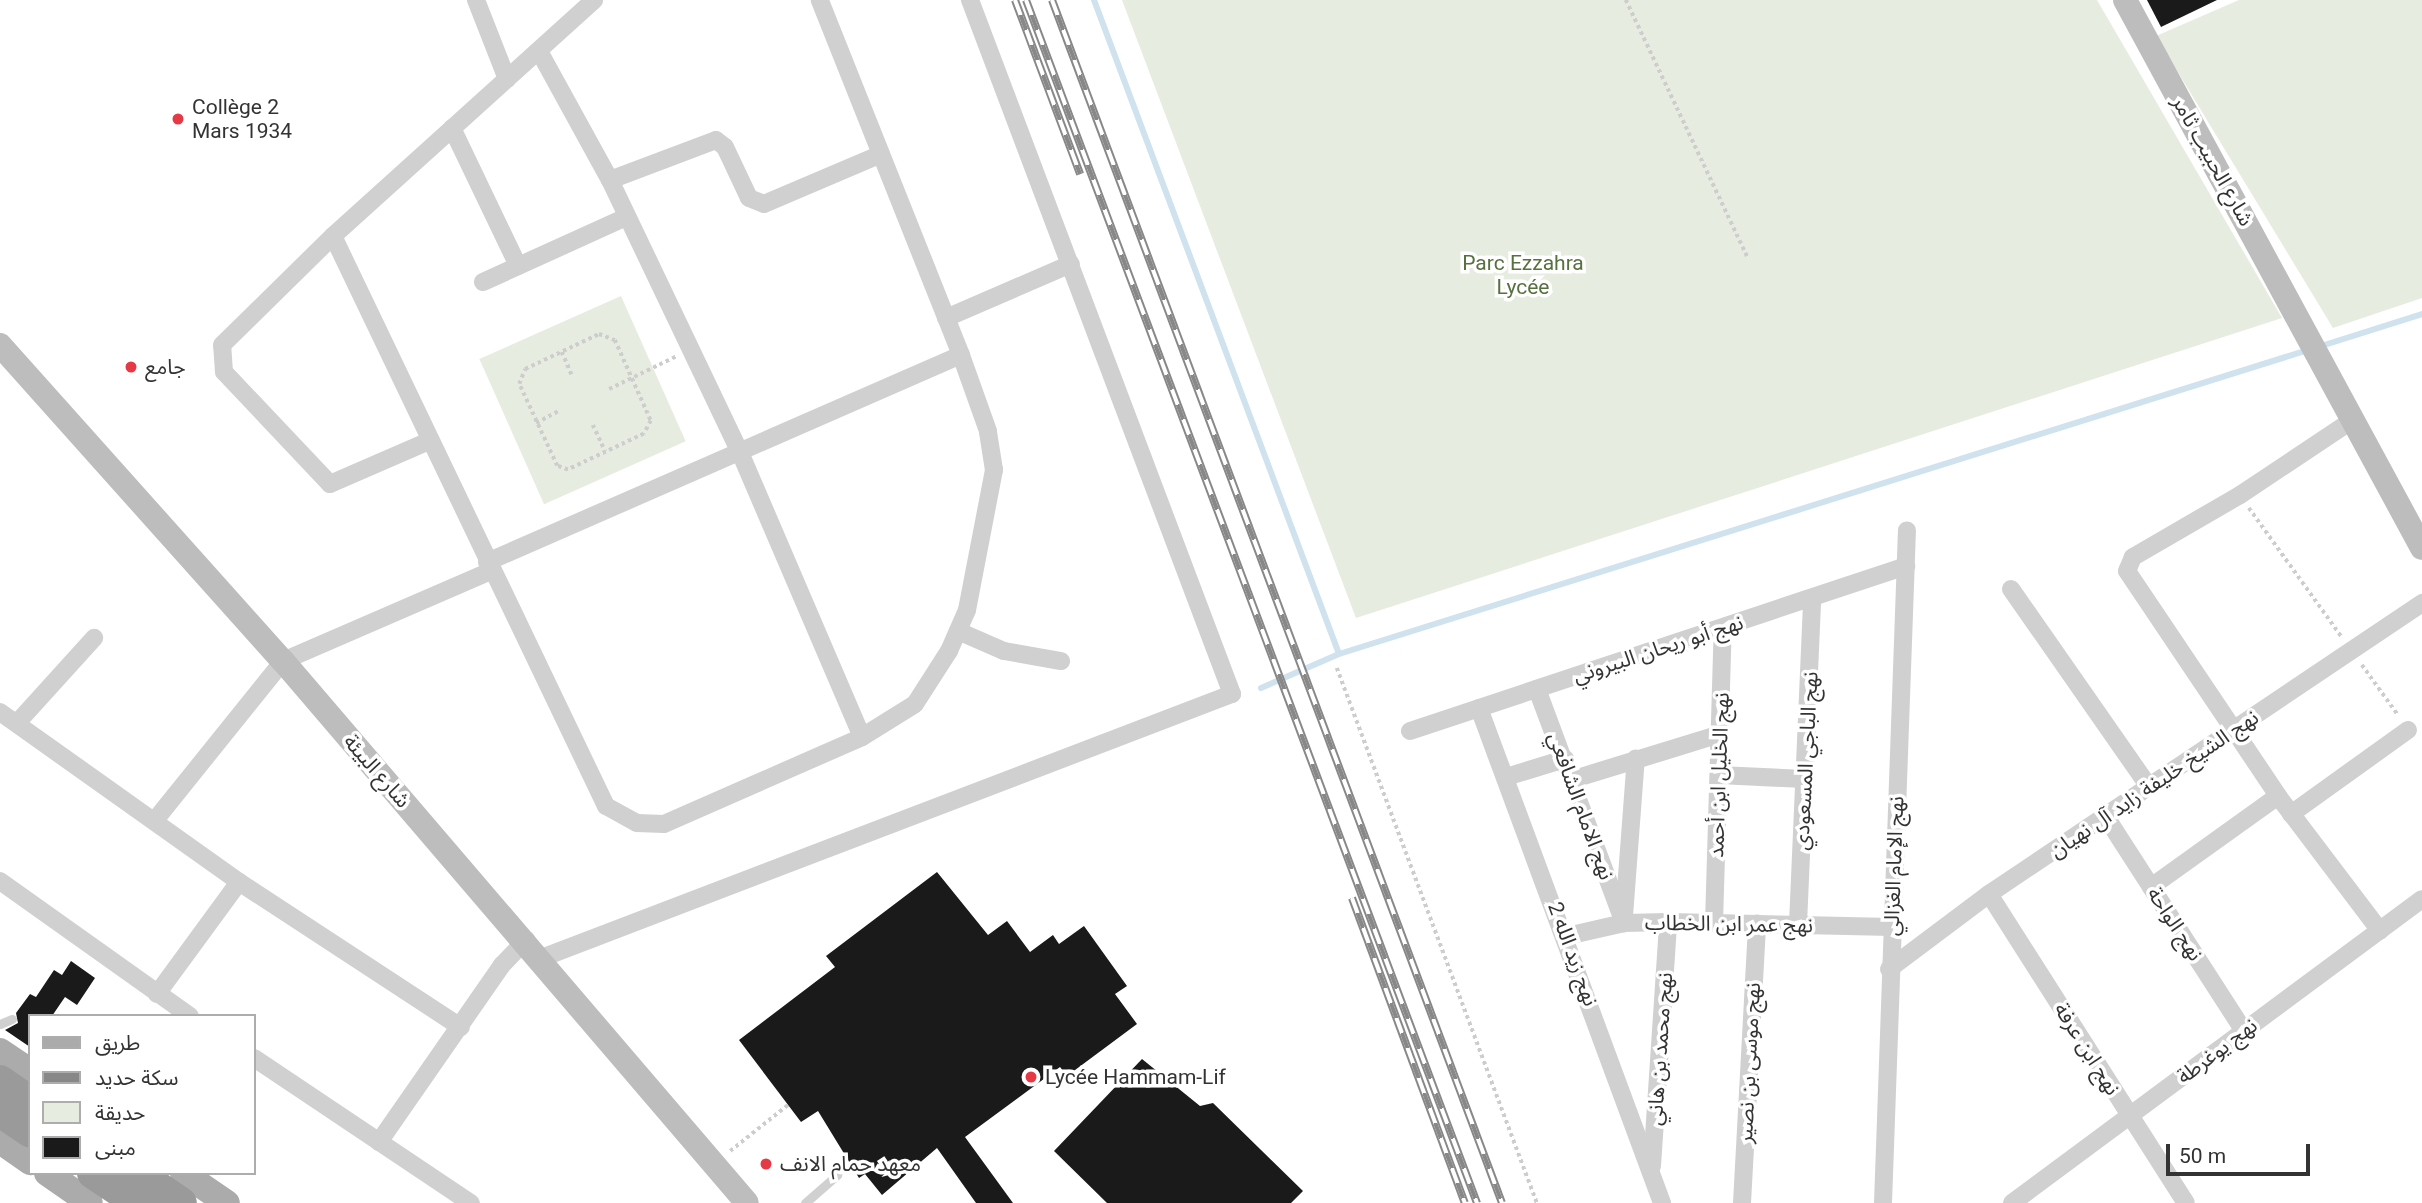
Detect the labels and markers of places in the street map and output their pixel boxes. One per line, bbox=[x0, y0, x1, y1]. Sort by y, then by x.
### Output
place label: Collège 2 Mars 1934 bbox=[192, 94, 292, 144]
marker: Collège 2 Mars 1934 bbox=[170, 111, 186, 127]
place label: جامع bbox=[145, 354, 186, 380]
marker: جامع bbox=[123, 359, 139, 375]
place label: Lycée Hammam-Lif bbox=[1045, 1064, 1226, 1090]
marker: Lycée Hammam-Lif bbox=[1023, 1069, 1039, 1085]
place label: معهد حمام الانف bbox=[780, 1151, 921, 1177]
marker: معهد حمام الانف bbox=[758, 1156, 774, 1172]

